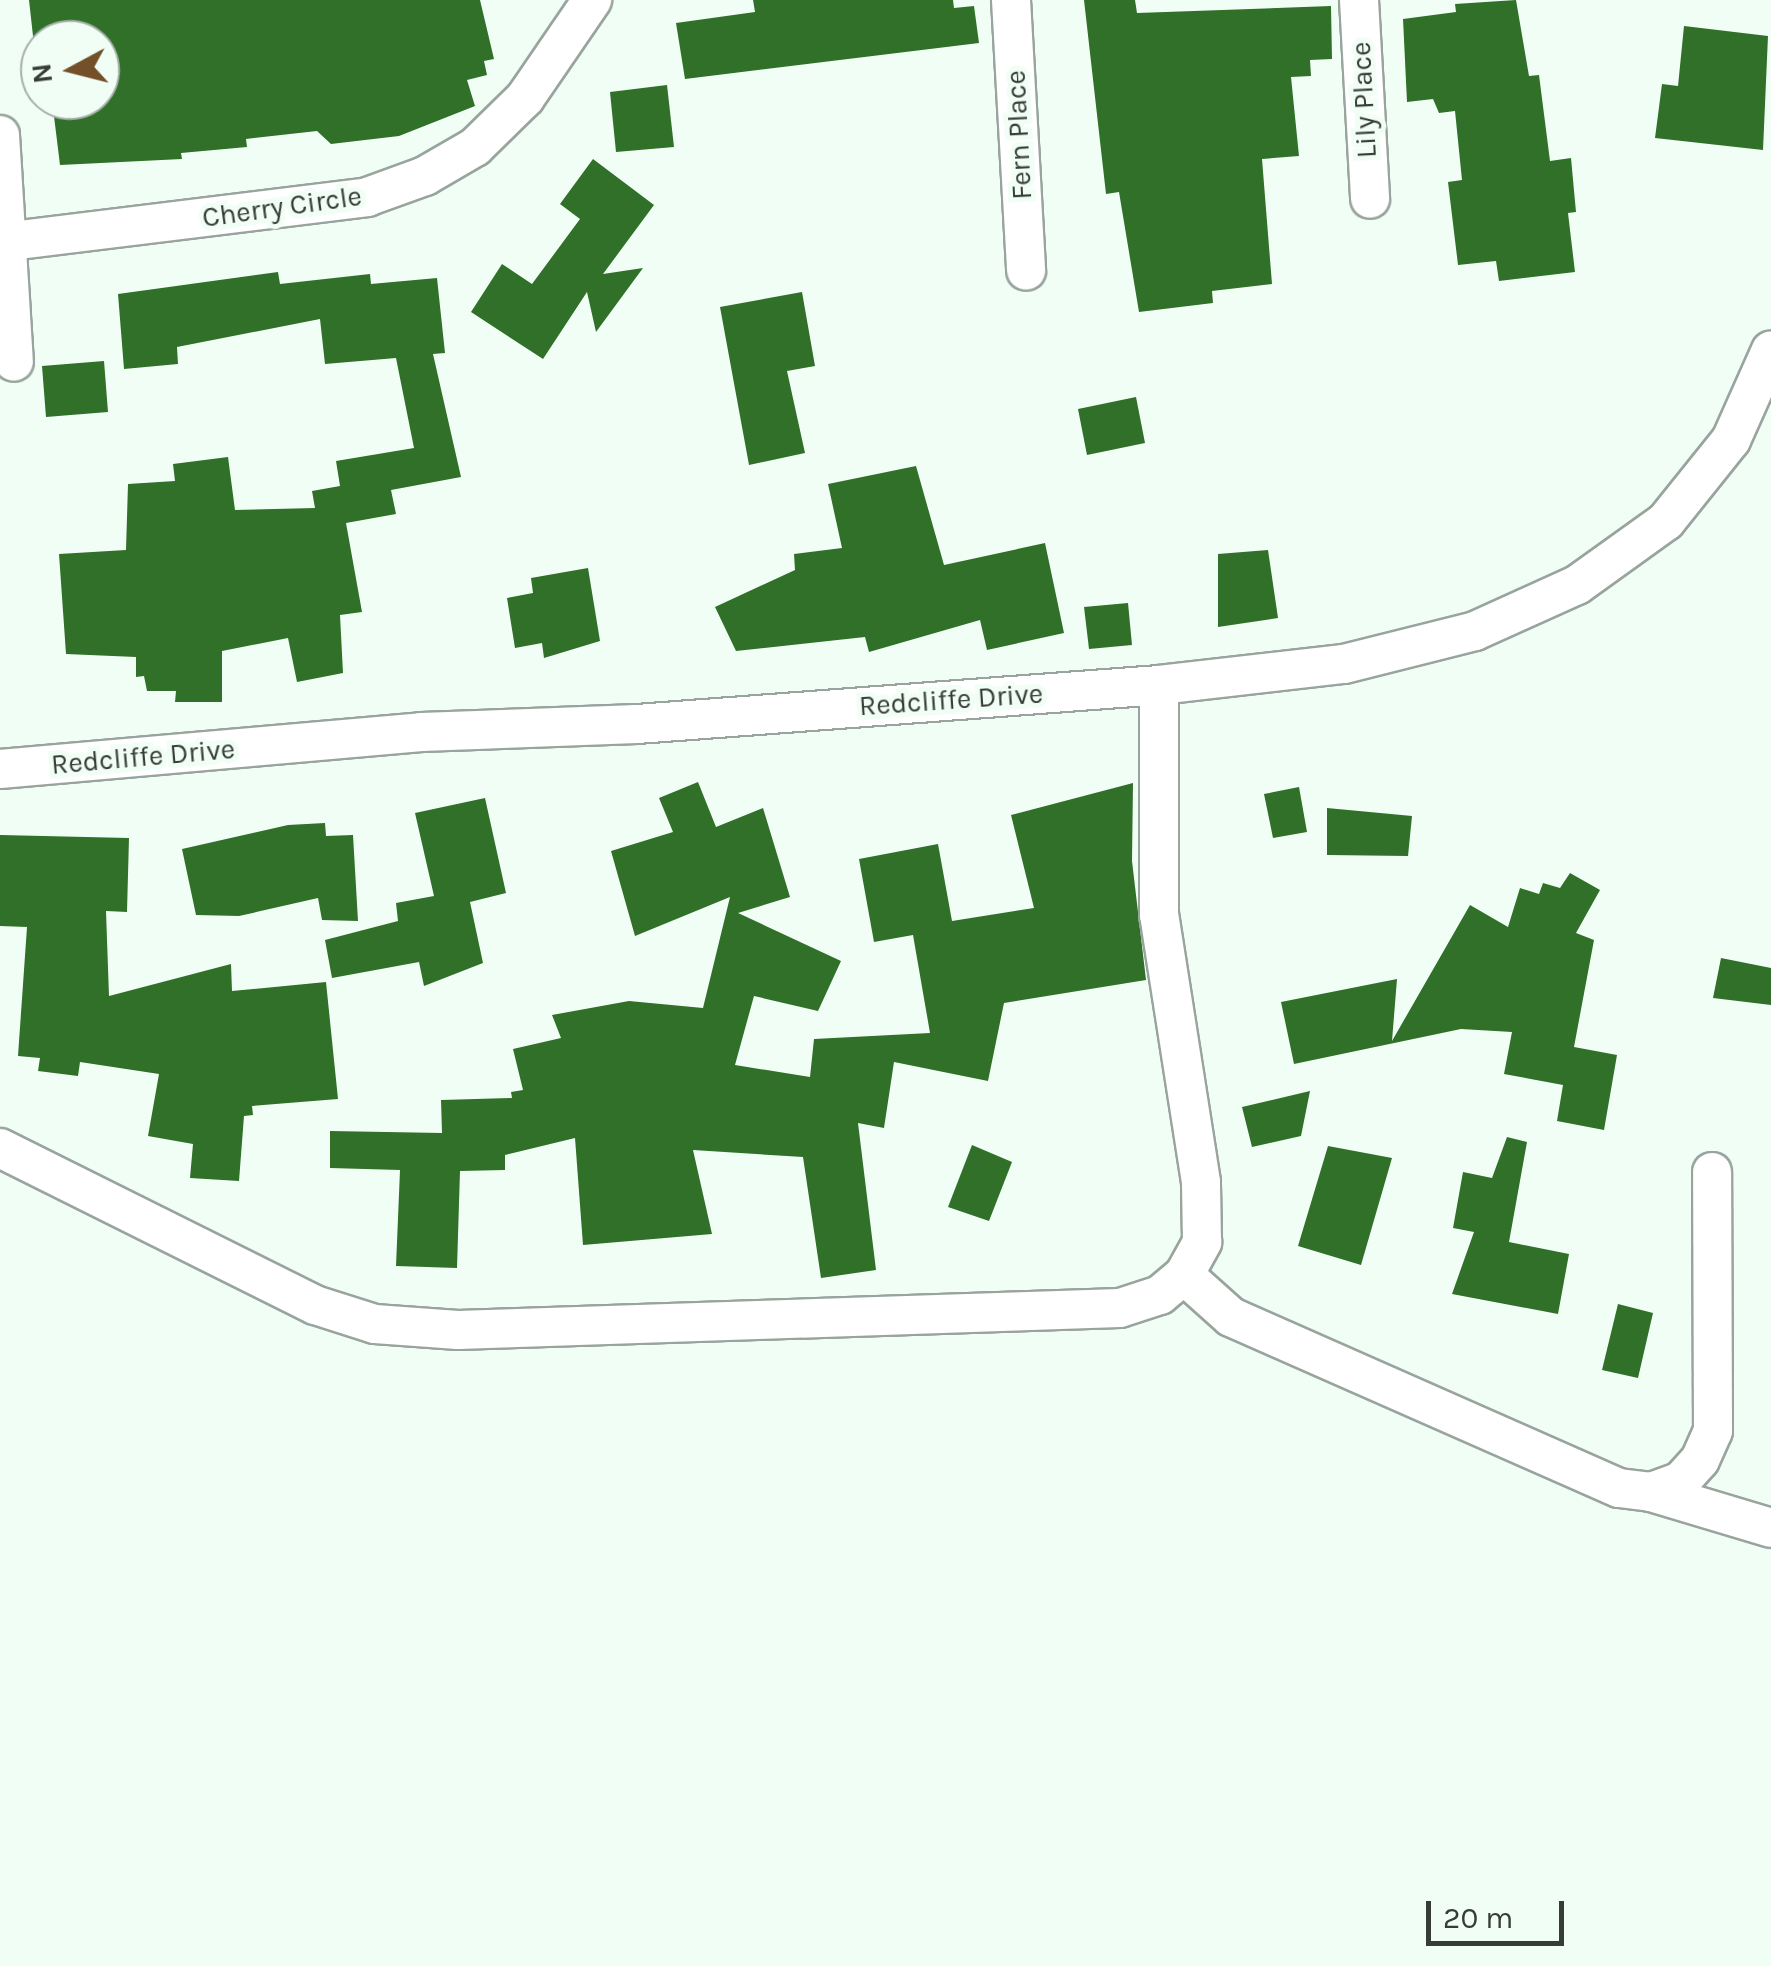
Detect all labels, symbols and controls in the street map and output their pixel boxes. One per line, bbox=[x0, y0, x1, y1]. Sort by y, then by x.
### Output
north arrow bbox=[20, 20, 120, 120]
street label: Lily Place bbox=[1344, 41, 1384, 159]
text: N bbox=[24, 62, 59, 85]
street label: Fern Place bbox=[999, 69, 1039, 201]
street label: Cherry Circle bbox=[200, 179, 364, 235]
street label: Redcliffe Drive bbox=[858, 677, 1044, 723]
street label: Redcliffe Drive bbox=[50, 732, 236, 782]
scale bar bbox=[1431, 1881, 1568, 1943]
text: 20 m bbox=[1443, 1900, 1513, 1936]

